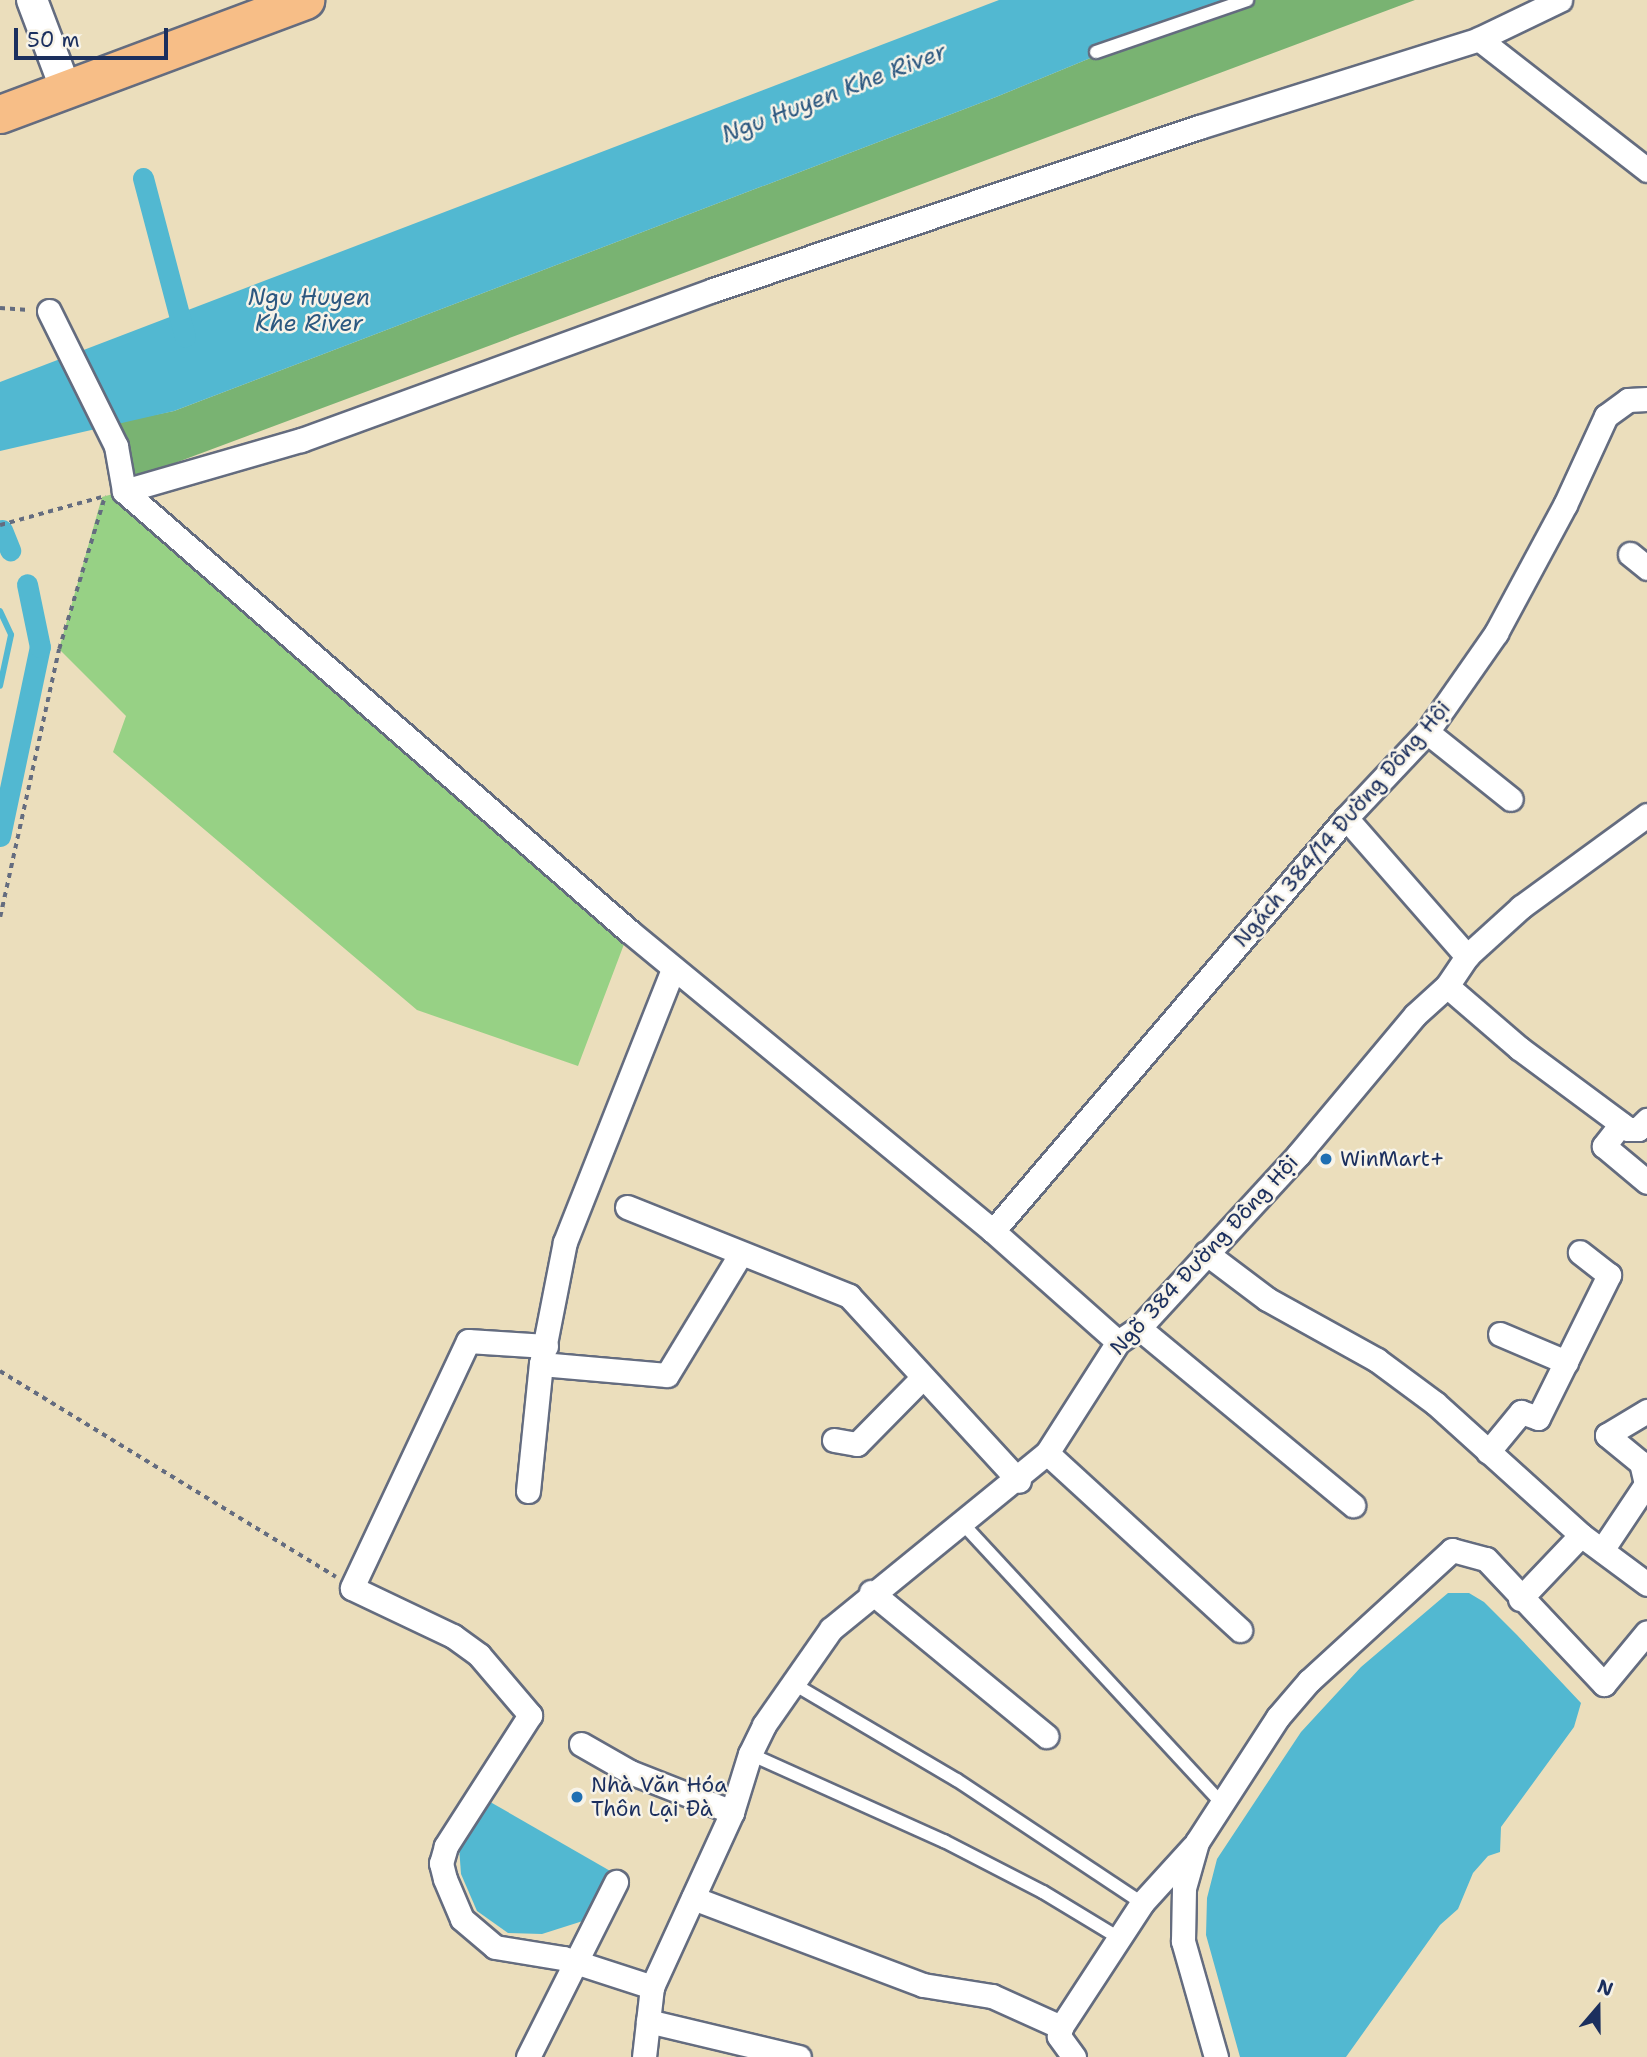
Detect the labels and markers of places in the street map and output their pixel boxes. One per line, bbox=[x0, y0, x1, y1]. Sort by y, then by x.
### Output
place label: WinMart+ bbox=[1340, 1146, 1445, 1172]
marker: WinMart+ bbox=[1318, 1151, 1334, 1167]
place label: Nhà Văn Hóa Thôn Lại Đà bbox=[591, 1772, 727, 1822]
marker: Nhà Văn Hóa Thôn Lại Đà bbox=[569, 1789, 585, 1805]

